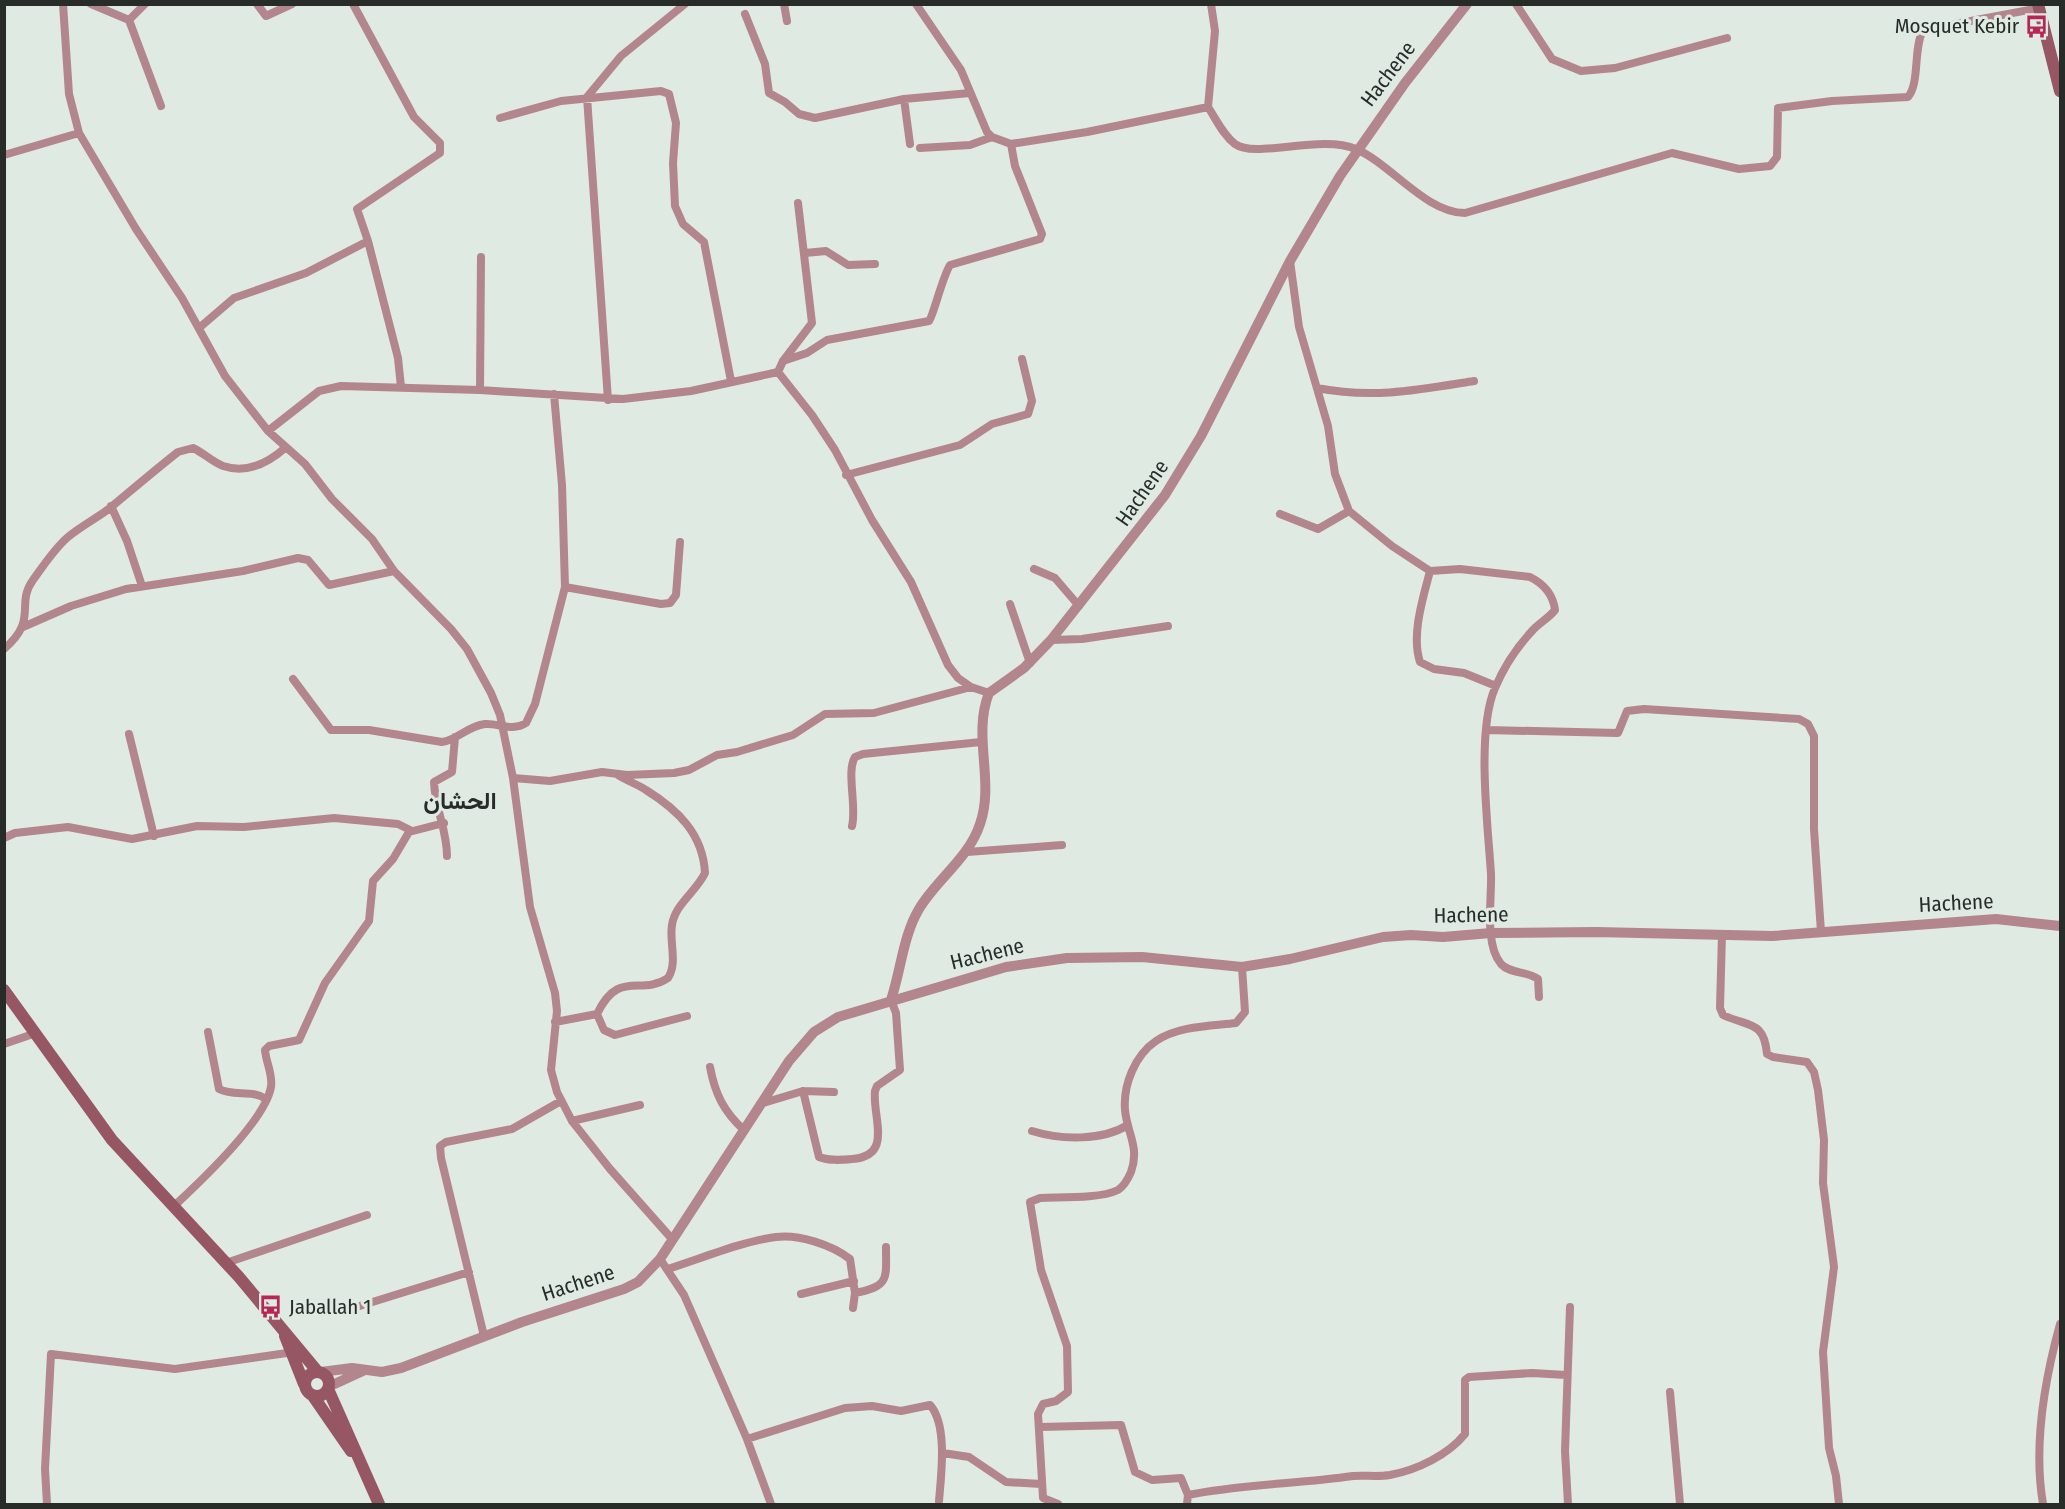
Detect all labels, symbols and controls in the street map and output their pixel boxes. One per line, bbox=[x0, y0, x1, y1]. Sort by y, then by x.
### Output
place label: Mosquet Kebir bbox=[1895, 13, 2020, 39]
bus stop icon: Mosquet Kebir bbox=[2024, 13, 2050, 39]
street label: Hachene bbox=[1355, 36, 1421, 112]
street label: Hachene bbox=[1110, 455, 1174, 531]
district label: الحشان bbox=[423, 787, 497, 815]
street label: Hachene bbox=[1918, 888, 1994, 918]
street label: Hachene bbox=[1433, 901, 1509, 929]
street label: Hachene bbox=[948, 932, 1026, 976]
street label: Hachene bbox=[538, 1259, 618, 1307]
bus stop icon: Jaballah 1 bbox=[258, 1294, 284, 1320]
place label: Jaballah 1 bbox=[289, 1294, 372, 1320]

